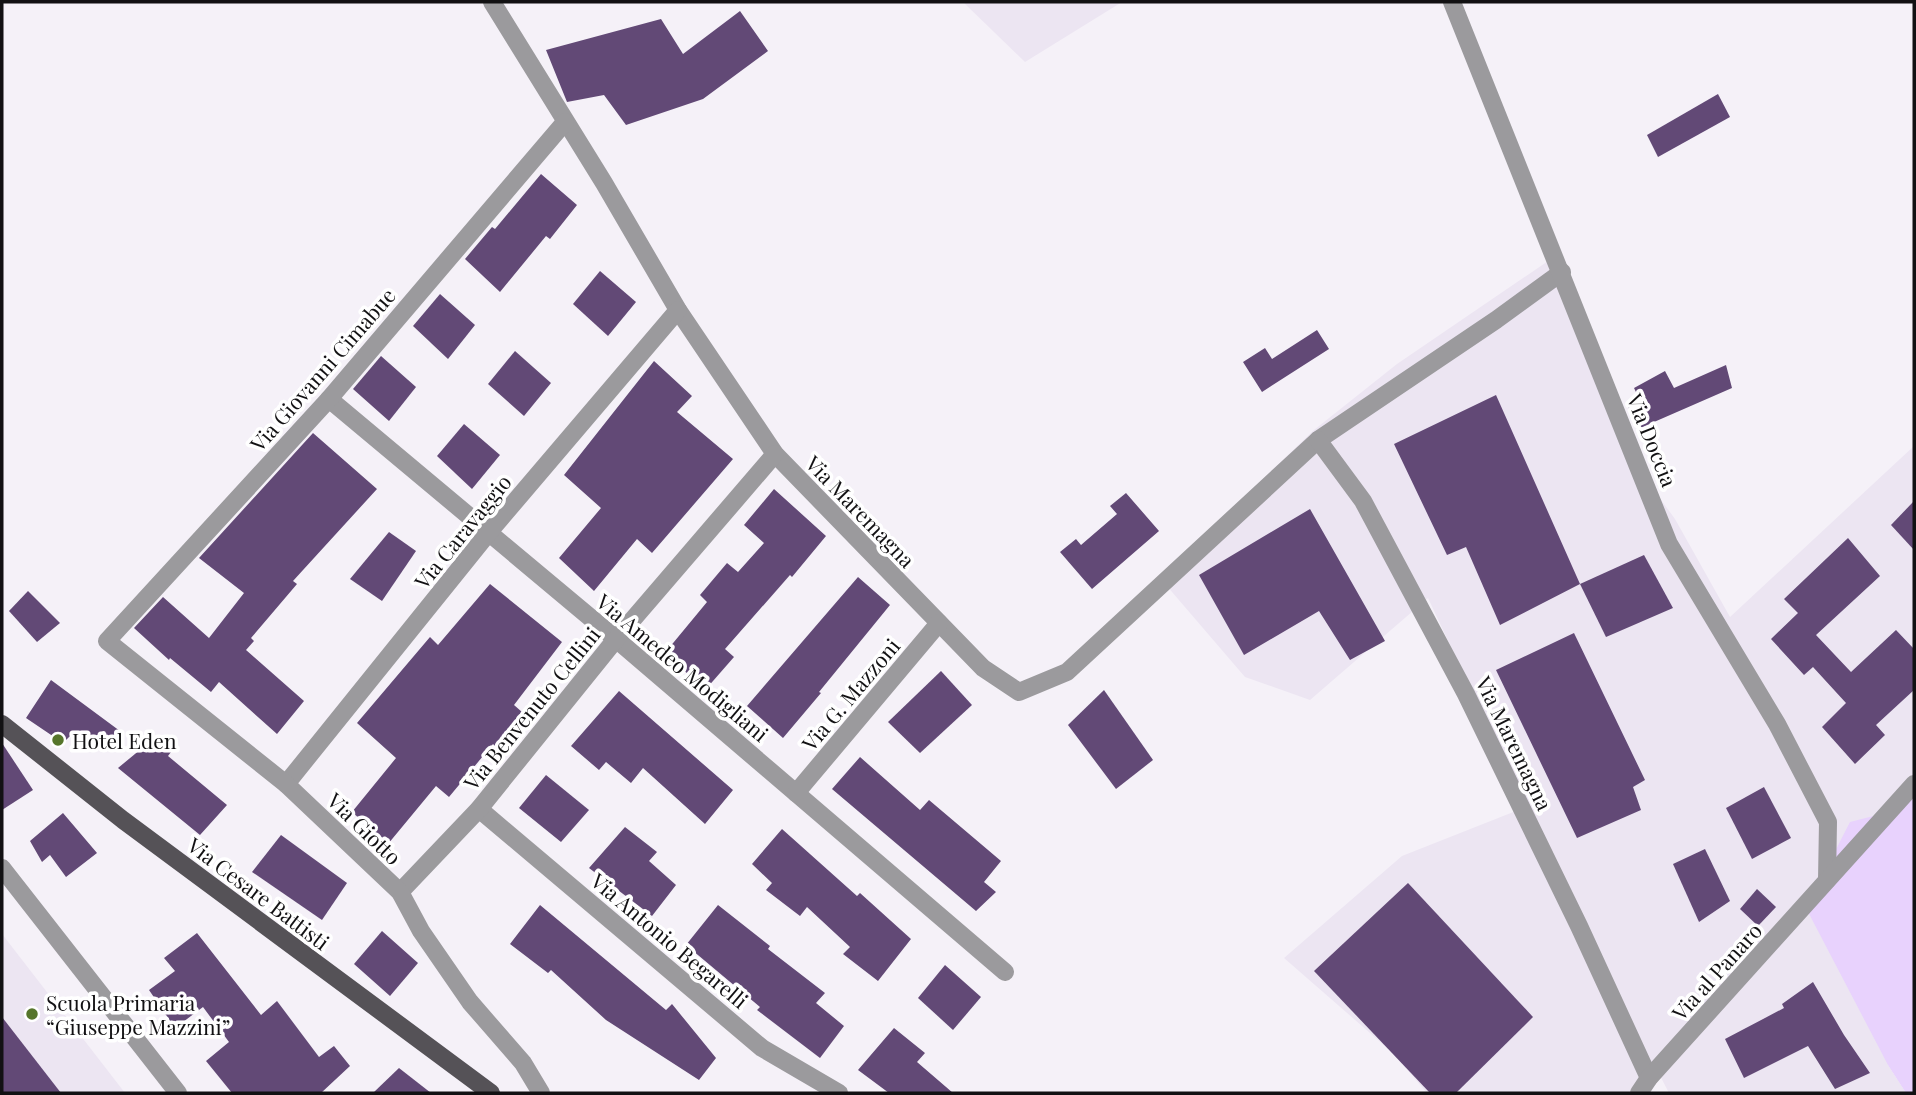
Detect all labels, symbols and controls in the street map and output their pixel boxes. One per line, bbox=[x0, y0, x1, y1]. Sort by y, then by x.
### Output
street label: Via Giovanni Cimabue bbox=[243, 281, 401, 457]
street label: Via Doccia bbox=[1621, 388, 1685, 491]
street label: Via Maremagna bbox=[800, 448, 922, 573]
street label: Via Caravaggio bbox=[407, 468, 517, 595]
street label: Via Amedeo Modigliani bbox=[591, 586, 775, 747]
street label: Via Benvenuto Cellini bbox=[456, 621, 605, 796]
street label: Via G. Mazzoni bbox=[794, 632, 905, 757]
street label: Via Maremagna bbox=[1470, 671, 1560, 815]
place label: Hotel Eden bbox=[72, 726, 177, 754]
marker: Hotel Eden bbox=[50, 732, 66, 748]
street label: Via Giotto bbox=[321, 785, 408, 870]
street label: Via Cesare Battisti bbox=[182, 830, 336, 956]
street label: Via Antonio Begarelli bbox=[585, 866, 754, 1014]
street label: Via al Panaro bbox=[1664, 916, 1767, 1026]
place label: Scuola Primaria “Giuseppe Mazzini” bbox=[46, 988, 230, 1040]
marker: Scuola Primaria “Giuseppe Mazzini” bbox=[24, 1006, 40, 1022]

